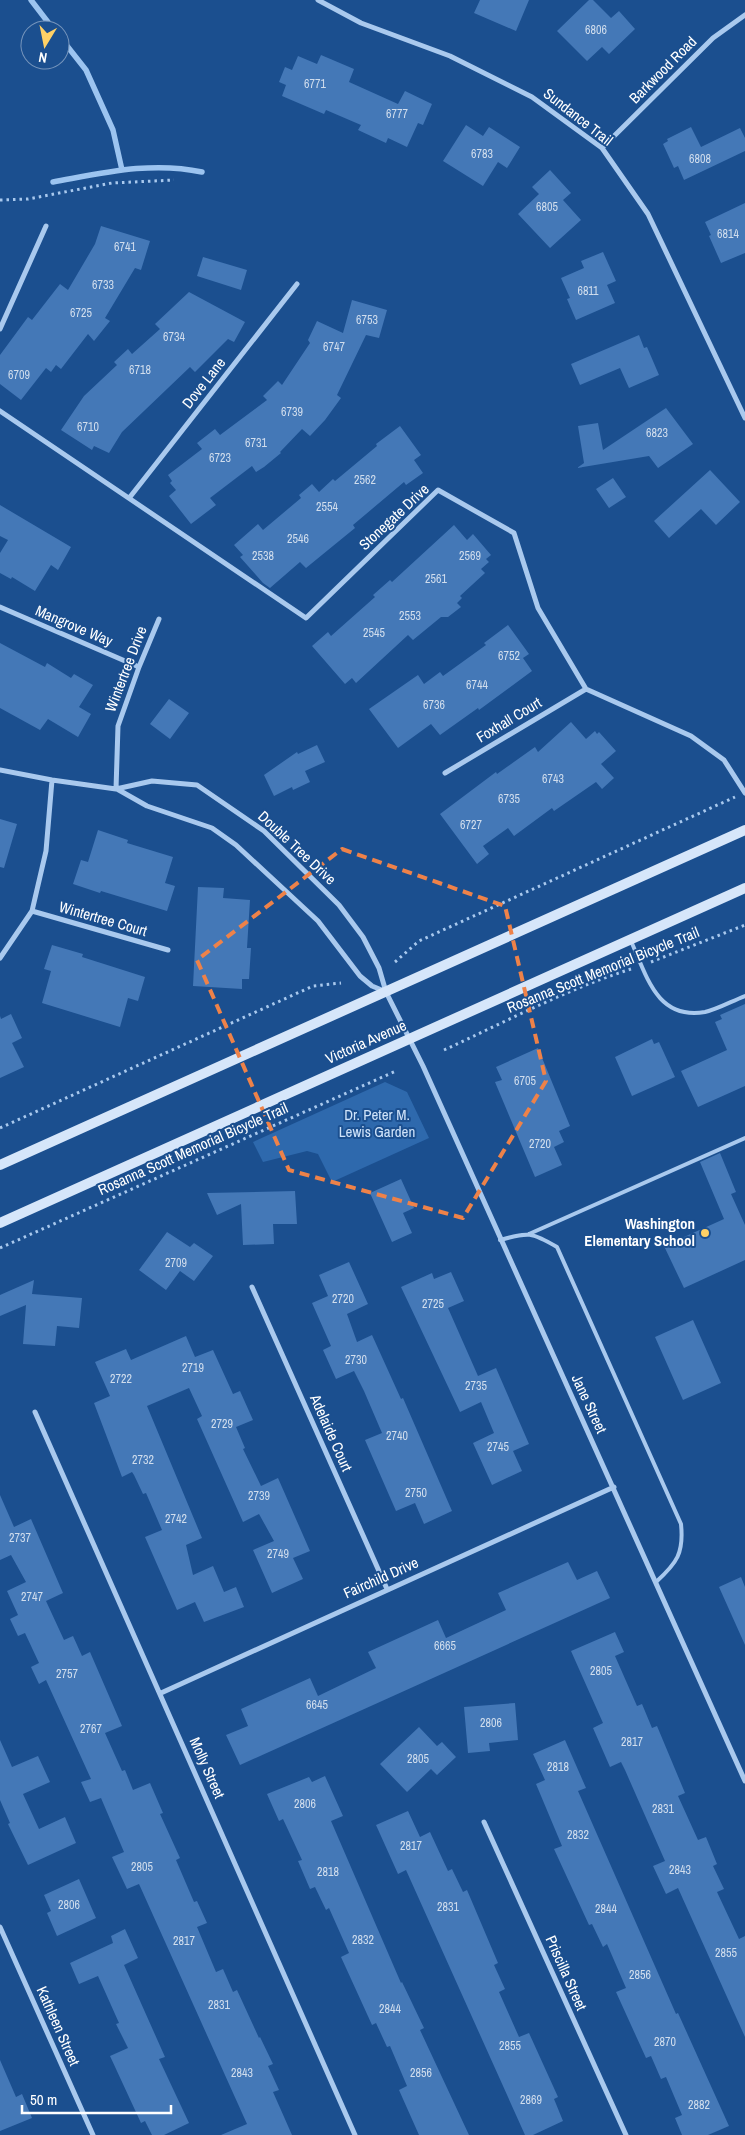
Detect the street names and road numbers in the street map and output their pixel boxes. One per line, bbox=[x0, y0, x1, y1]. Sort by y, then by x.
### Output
street label: Barkwood Road bbox=[624, 31, 701, 108]
street label: Sundance Trail bbox=[539, 83, 617, 150]
street label: Dove Lane bbox=[177, 353, 230, 413]
street label: Stonegate Drive bbox=[354, 479, 433, 555]
street label: Mangrove Way bbox=[32, 600, 117, 652]
street label: Wintertree Drive bbox=[100, 623, 152, 715]
street label: Foxhall Court bbox=[472, 692, 546, 747]
street label: Double Tree Drive bbox=[254, 806, 341, 889]
street label: Wintertree Court bbox=[57, 896, 150, 941]
street label: Rosanna Scott Memorial Bicycle Trail bbox=[503, 921, 702, 1018]
street label: Victoria Avenue bbox=[322, 1014, 410, 1069]
street label: Rosanna Scott Memorial Bicycle Trail bbox=[95, 1097, 291, 1200]
street label: Jane Street bbox=[567, 1371, 613, 1437]
street label: Adelaide Court bbox=[305, 1390, 358, 1475]
street label: Fairchild Drive bbox=[340, 1552, 422, 1603]
street label: Molly Street bbox=[185, 1734, 230, 1802]
street label: Priscilla Street bbox=[541, 1932, 593, 2014]
street label: Kathleen Street bbox=[32, 1983, 86, 2069]

